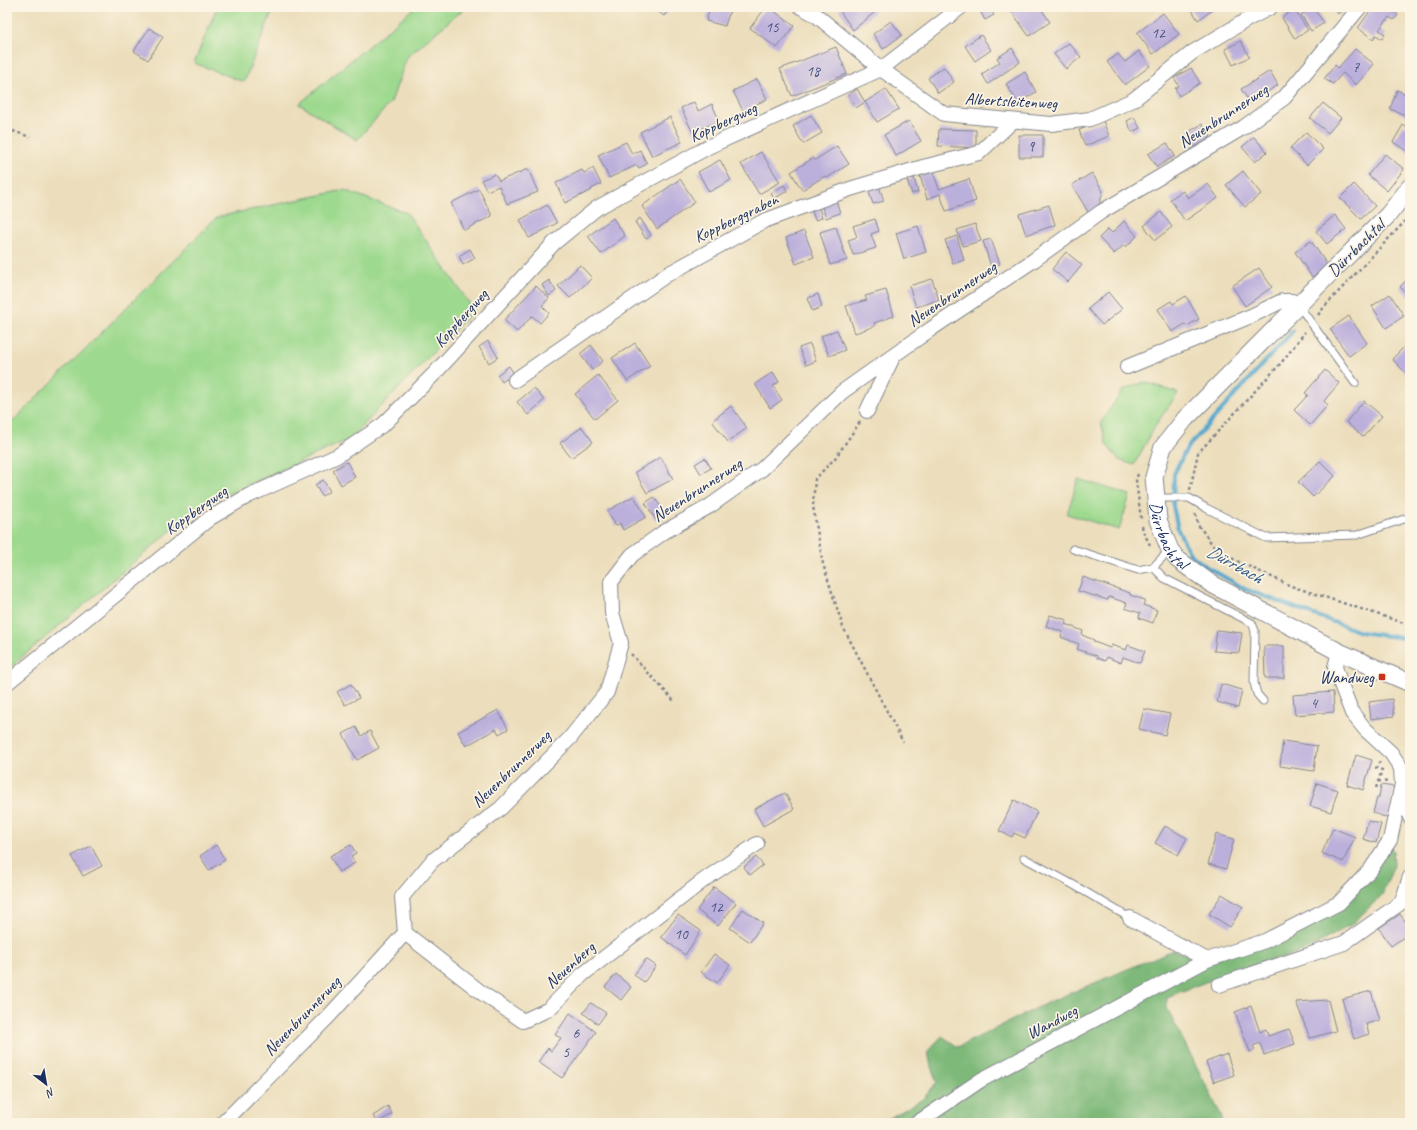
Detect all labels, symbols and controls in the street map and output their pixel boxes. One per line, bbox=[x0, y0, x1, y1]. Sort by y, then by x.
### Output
house number: 15 bbox=[765, 18, 780, 37]
house number: 12 bbox=[1151, 24, 1166, 43]
house number: 7 bbox=[1353, 58, 1361, 77]
house number: 18 bbox=[806, 62, 821, 81]
street label: Neuenbrunnerweg bbox=[1174, 78, 1273, 153]
street label: Albertsleitenweg bbox=[964, 88, 1059, 114]
street label: Koppbergweg bbox=[686, 97, 761, 147]
house number: 9 bbox=[1028, 137, 1036, 156]
street label: Koppberggraben bbox=[690, 188, 783, 247]
street label: Dürrbachtal bbox=[1323, 213, 1391, 281]
street label: Neuenbrunnerweg bbox=[904, 256, 1002, 331]
street label: Koppbergweg bbox=[429, 284, 493, 352]
street label: Neuenbrunnerweg bbox=[648, 452, 747, 527]
street label: Koppbergweg bbox=[161, 480, 232, 539]
street label: Dürrbachtal bbox=[1146, 501, 1195, 576]
water label: Dürrbach bbox=[1203, 540, 1268, 589]
place label: Wandweg bbox=[1320, 667, 1375, 688]
marker: Wandweg bbox=[1377, 672, 1387, 682]
house number: 4 bbox=[1311, 694, 1319, 713]
street label: Neuenbrunnerweg bbox=[467, 725, 557, 812]
house number: 12 bbox=[709, 898, 724, 917]
house number: 10 bbox=[674, 925, 689, 944]
street label: Neuenberg bbox=[541, 936, 600, 993]
street label: Neuenbrunnerweg bbox=[259, 970, 346, 1060]
street label: Wandweg bbox=[1023, 1000, 1082, 1044]
house number: 6 bbox=[573, 1024, 581, 1043]
house number: 5 bbox=[563, 1043, 571, 1062]
north arrow bbox=[26, 1064, 66, 1104]
text: N bbox=[43, 1085, 58, 1101]

